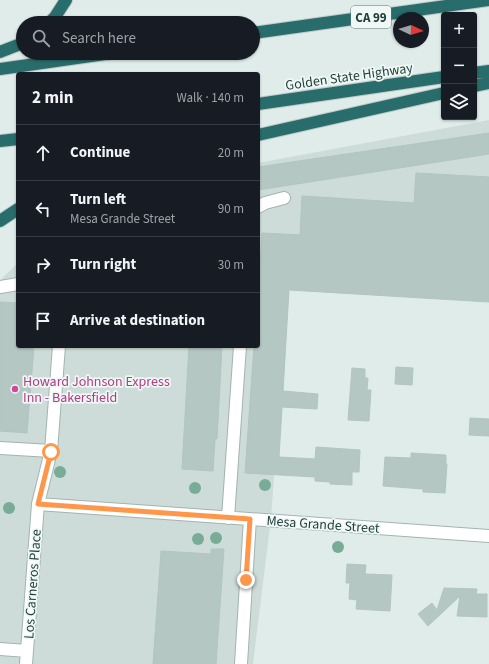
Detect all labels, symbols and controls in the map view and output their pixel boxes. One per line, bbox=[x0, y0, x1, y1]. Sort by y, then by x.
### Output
road number: CA 99 bbox=[351, 6, 391, 28]
north arrow bbox=[393, 12, 429, 48]
map controls bbox=[441, 12, 477, 120]
button: + bbox=[441, 12, 477, 48]
search box bbox=[16, 16, 260, 60]
icon: search bbox=[30, 27, 52, 49]
text: Search here bbox=[62, 28, 136, 49]
button: − bbox=[441, 48, 477, 84]
street label: Golden State Highway bbox=[284, 58, 415, 96]
button: layers bbox=[441, 84, 477, 120]
text: 2 min bbox=[32, 86, 73, 110]
text: Walk · 140 m bbox=[176, 89, 244, 107]
icon: ahead bbox=[32, 142, 54, 164]
text: Continue bbox=[70, 142, 130, 163]
text: 20 m bbox=[218, 144, 244, 162]
text: Turn left bbox=[70, 189, 126, 210]
icon: left bbox=[32, 198, 54, 220]
text: 90 m bbox=[218, 200, 244, 218]
text: Mesa Grande Street bbox=[70, 210, 175, 228]
icon: right bbox=[32, 254, 54, 276]
text: Turn right bbox=[70, 254, 136, 275]
text: 30 m bbox=[218, 256, 244, 274]
icon: arrive bbox=[32, 310, 54, 332]
text: Arrive at destination bbox=[70, 310, 205, 331]
place label: Howard Johnson Express Inn - Bakersfield bbox=[23, 372, 170, 408]
marker: Howard Johnson Express Inn - Bakersfield bbox=[10, 384, 20, 394]
route start bbox=[42, 443, 60, 461]
street label: Mesa Grande Street bbox=[266, 511, 380, 539]
street label: Los Carneros Place bbox=[19, 529, 47, 640]
route end bbox=[237, 571, 255, 589]

